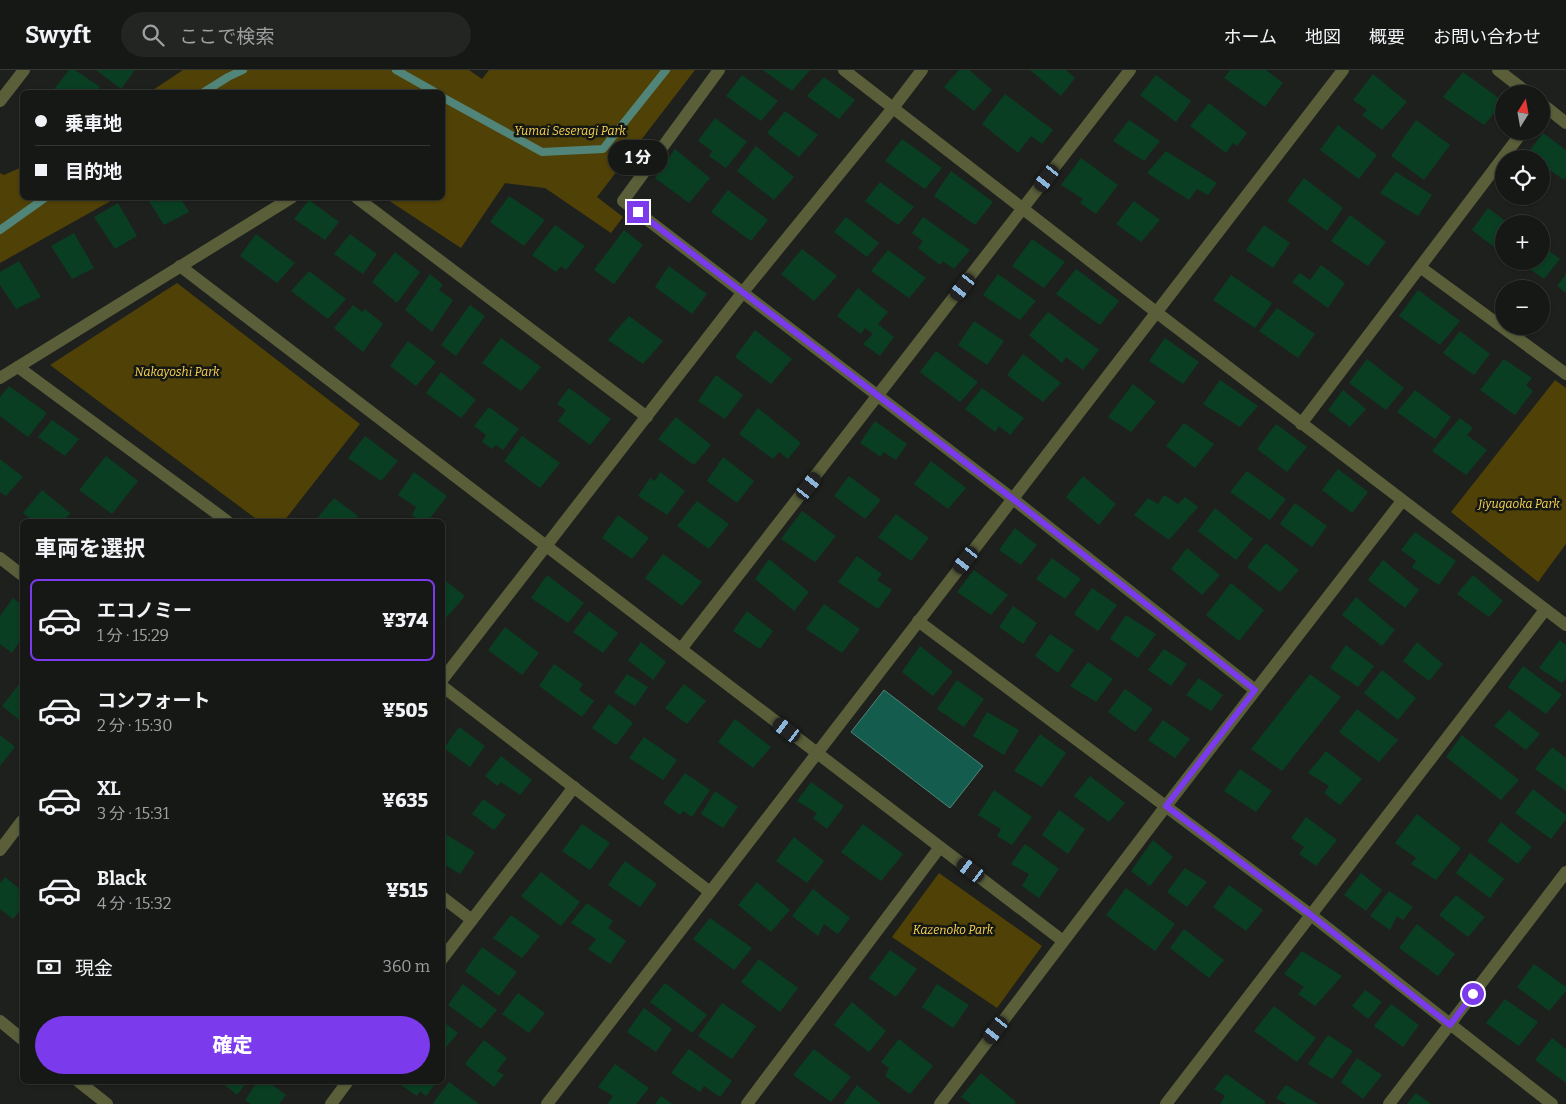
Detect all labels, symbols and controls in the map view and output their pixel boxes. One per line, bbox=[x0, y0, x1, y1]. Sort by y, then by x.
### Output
search box bbox=[121, 12, 471, 57]
text: Swyft bbox=[25, 21, 91, 49]
icon: search bbox=[139, 21, 167, 49]
text: ここで検索 bbox=[179, 25, 274, 48]
text: ホーム bbox=[1224, 26, 1277, 48]
text: 地図 bbox=[1305, 26, 1341, 48]
text: 概要 bbox=[1369, 26, 1405, 48]
text: お問い合わせ bbox=[1433, 26, 1541, 48]
north arrow bbox=[1495, 85, 1550, 140]
map controls bbox=[1495, 85, 1550, 335]
text: 乗車地 bbox=[65, 112, 122, 135]
park label: Yumai Seseragi Park bbox=[514, 124, 626, 138]
callout: 1 分 bbox=[608, 140, 668, 174]
text: 1 分 bbox=[625, 148, 651, 167]
button: locate bbox=[1495, 150, 1550, 205]
text: 目的地 bbox=[65, 160, 122, 183]
car bbox=[1031, 162, 1062, 194]
route end bbox=[627, 201, 649, 223]
button: + bbox=[1495, 215, 1550, 270]
car bbox=[947, 271, 978, 303]
button: − bbox=[1495, 280, 1550, 335]
park label: Nakayoshi Park bbox=[135, 365, 220, 379]
car bbox=[793, 470, 824, 502]
park label: Jiyugaoka Park bbox=[1477, 497, 1560, 511]
text: 車両を選択 bbox=[35, 535, 145, 562]
car bbox=[950, 544, 981, 576]
icon: car bbox=[37, 598, 82, 643]
text: エコノミー bbox=[97, 599, 192, 622]
text: ¥374 bbox=[382, 609, 428, 632]
text: 1 分 · 15:29 bbox=[97, 626, 169, 645]
icon: car bbox=[37, 688, 82, 733]
text: コンフォート bbox=[97, 689, 210, 712]
text: ¥505 bbox=[382, 699, 428, 722]
car bbox=[770, 715, 803, 745]
text: 2 分 · 15:30 bbox=[97, 716, 172, 735]
text: XL bbox=[97, 777, 121, 800]
icon: car bbox=[37, 778, 82, 823]
text: ¥635 bbox=[382, 789, 428, 812]
text: 3 分 · 15:31 bbox=[97, 804, 169, 823]
car bbox=[954, 855, 987, 885]
text: Black bbox=[97, 867, 147, 890]
icon: car bbox=[37, 868, 82, 913]
text: ¥515 bbox=[386, 879, 428, 902]
text: 4 分 · 15:32 bbox=[97, 894, 172, 913]
park label: Kazenoko Park bbox=[913, 923, 994, 937]
icon: cash bbox=[35, 953, 63, 981]
text: 現金 bbox=[75, 957, 113, 980]
text: 360 m bbox=[383, 957, 430, 976]
route start bbox=[1462, 983, 1484, 1005]
car bbox=[980, 1014, 1011, 1046]
button: 確定 bbox=[35, 1016, 430, 1074]

